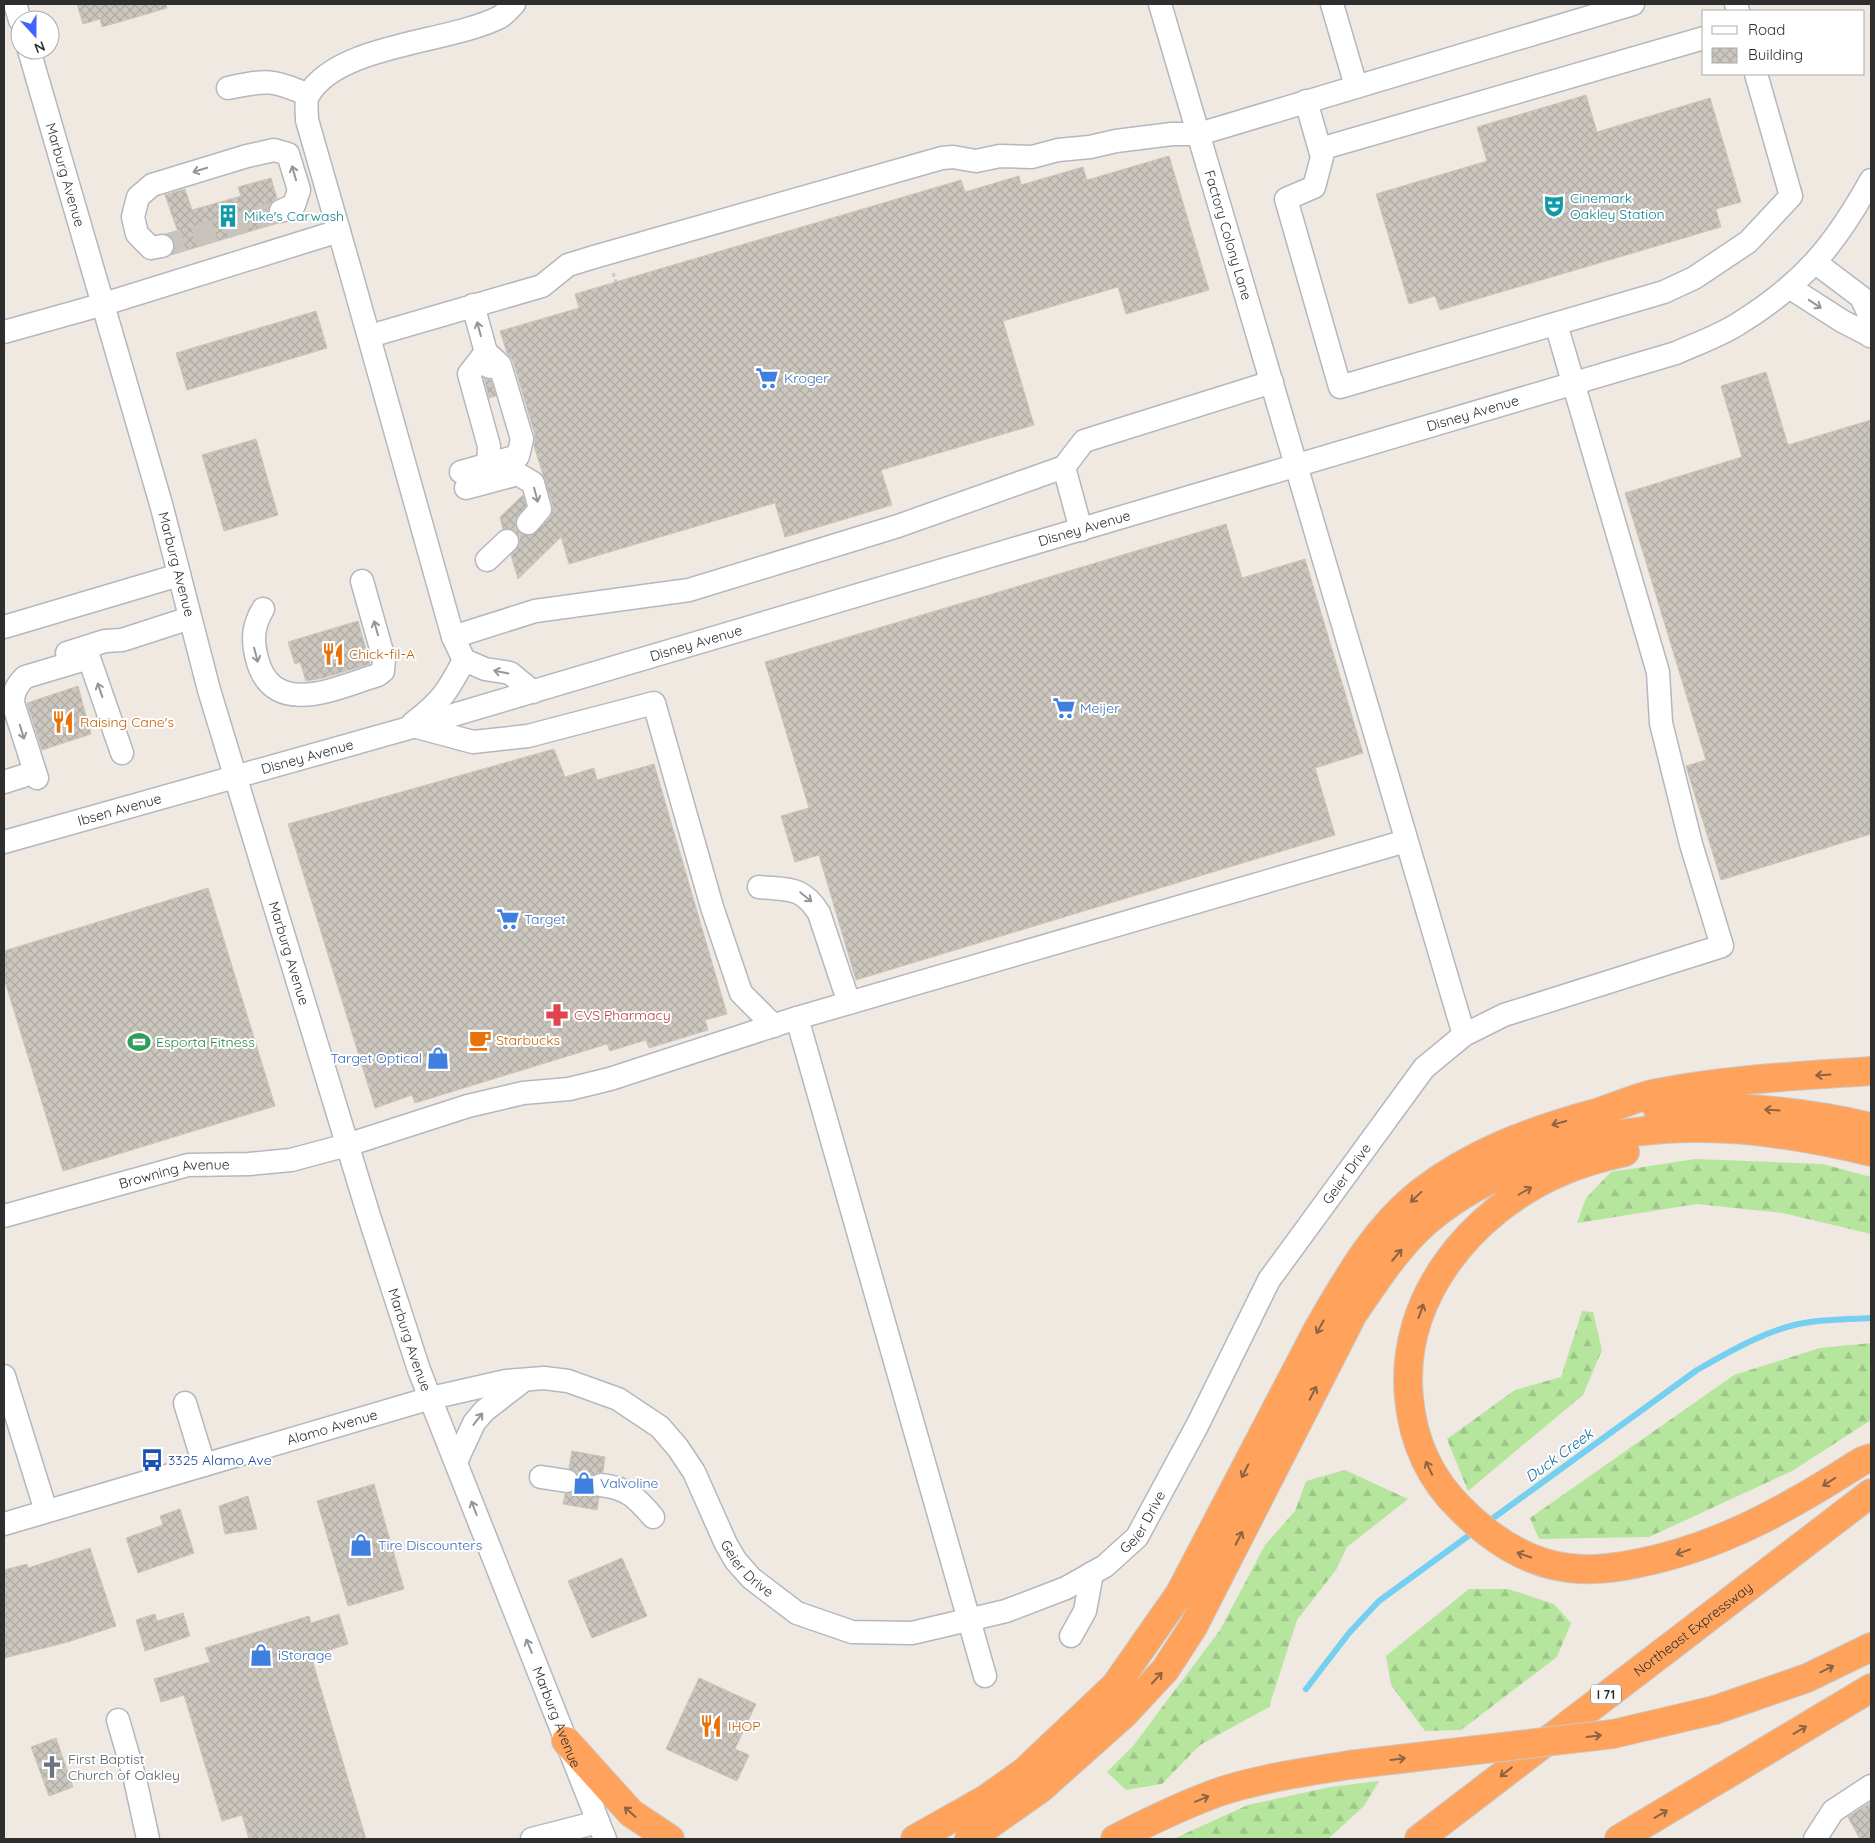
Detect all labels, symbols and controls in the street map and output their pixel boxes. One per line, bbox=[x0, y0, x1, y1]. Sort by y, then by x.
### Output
north arrow bbox=[10, 10, 60, 60]
legend bbox=[1702, 10, 1865, 75]
text: Road bbox=[1748, 20, 1785, 39]
text: N bbox=[32, 37, 48, 57]
text: Building bbox=[1748, 45, 1803, 64]
street label: Marburg Avenue bbox=[42, 121, 89, 229]
one-way arrow bbox=[288, 165, 298, 181]
one-way arrow bbox=[193, 166, 209, 176]
street label: Factory Colony Lane bbox=[1200, 168, 1256, 302]
place label: Cinemark Oakley Station bbox=[1570, 189, 1665, 223]
theatre icon: Cinemark Oakley Station bbox=[1541, 193, 1567, 219]
building icon: Mike's Carwash bbox=[215, 203, 241, 229]
place label: Mike's Carwash bbox=[244, 207, 344, 225]
one-way arrow bbox=[1808, 299, 1822, 309]
one-way arrow bbox=[474, 321, 484, 337]
supermarket icon: Kroger bbox=[754, 365, 780, 391]
place label: Kroger bbox=[784, 369, 829, 387]
street label: Disney Avenue bbox=[1424, 391, 1521, 435]
one-way arrow bbox=[532, 486, 542, 502]
street label: Disney Avenue bbox=[1036, 506, 1133, 550]
street label: Marburg Avenue bbox=[154, 510, 199, 619]
one-way arrow bbox=[370, 621, 380, 637]
street label: Disney Avenue bbox=[648, 621, 744, 665]
restaurant icon: Chick-fil-A bbox=[320, 641, 346, 667]
place label: Chick-fil-A bbox=[349, 645, 415, 663]
one-way arrow bbox=[252, 646, 261, 662]
one-way arrow bbox=[493, 666, 509, 676]
one-way arrow bbox=[95, 683, 105, 699]
supermarket icon: Meijer bbox=[1051, 695, 1077, 721]
place label: Meijer bbox=[1080, 699, 1120, 717]
restaurant icon: Raising Cane's bbox=[50, 709, 76, 735]
place label: Raising Cane's bbox=[80, 713, 174, 731]
one-way arrow bbox=[18, 724, 28, 740]
street label: Disney Avenue bbox=[259, 735, 356, 778]
street label: Ibsen Avenue bbox=[76, 789, 164, 830]
one-way arrow bbox=[799, 892, 813, 902]
street label: Marburg Avenue bbox=[265, 899, 313, 1007]
supermarket icon: Target bbox=[495, 906, 521, 932]
place label: Target bbox=[524, 910, 566, 928]
pharmacy icon: CVS Pharmacy bbox=[544, 1002, 570, 1028]
place label: CVS Pharmacy bbox=[574, 1006, 671, 1024]
cafe icon: Starbucks bbox=[467, 1027, 493, 1053]
sports icon: Esporta Fitness bbox=[126, 1029, 152, 1055]
place label: Starbucks bbox=[496, 1031, 560, 1049]
place label: Esporta Fitness bbox=[156, 1033, 255, 1051]
shop icon: Target Optical bbox=[425, 1045, 451, 1071]
place label: Target Optical bbox=[330, 1049, 422, 1067]
one-way arrow bbox=[1815, 1070, 1831, 1079]
one-way arrow bbox=[1764, 1105, 1780, 1114]
one-way arrow bbox=[1551, 1118, 1567, 1128]
street label: Geier Drive bbox=[1318, 1140, 1375, 1208]
street label: Browning Avenue bbox=[117, 1155, 230, 1193]
one-way arrow bbox=[1518, 1185, 1532, 1195]
one-way arrow bbox=[1409, 1191, 1422, 1203]
one-way arrow bbox=[1391, 1248, 1402, 1261]
street label: Marburg Avenue bbox=[384, 1286, 436, 1394]
one-way arrow bbox=[1417, 1303, 1426, 1319]
one-way arrow bbox=[1314, 1319, 1324, 1334]
one-way arrow bbox=[1309, 1386, 1318, 1401]
street label: Alamo Avenue bbox=[284, 1405, 380, 1449]
one-way arrow bbox=[473, 1412, 483, 1426]
water label: Duck Creek bbox=[1521, 1423, 1598, 1486]
bus stop icon: 3325 Alamo Ave bbox=[139, 1447, 165, 1473]
place label: 3325 Alamo Ave bbox=[168, 1451, 272, 1469]
one-way arrow bbox=[1424, 1461, 1433, 1476]
one-way arrow bbox=[1240, 1464, 1250, 1479]
shop icon: Valvoline bbox=[571, 1470, 597, 1496]
place label: Valvoline bbox=[600, 1474, 659, 1492]
one-way arrow bbox=[1822, 1477, 1836, 1487]
street label: Geier Drive bbox=[1116, 1488, 1169, 1557]
one-way arrow bbox=[469, 1501, 478, 1516]
one-way arrow bbox=[1235, 1531, 1244, 1546]
shop icon: Tire Discounters bbox=[348, 1532, 374, 1558]
place label: Tire Discounters bbox=[378, 1536, 482, 1554]
street label: Geier Drive bbox=[717, 1537, 777, 1601]
one-way arrow bbox=[1676, 1548, 1691, 1557]
one-way arrow bbox=[1517, 1550, 1533, 1559]
street label: Northeast Expressway bbox=[1630, 1578, 1756, 1680]
one-way arrow bbox=[523, 1639, 532, 1654]
shop icon: iStorage bbox=[248, 1642, 274, 1668]
place label: iStorage bbox=[278, 1646, 332, 1664]
street label: Marburg Avenue bbox=[528, 1664, 585, 1770]
one-way arrow bbox=[1819, 1664, 1834, 1673]
one-way arrow bbox=[1151, 1672, 1163, 1684]
road number: I 71 bbox=[1591, 1685, 1621, 1704]
restaurant icon: IHOP bbox=[698, 1713, 724, 1739]
place label: IHOP bbox=[728, 1717, 761, 1735]
one-way arrow bbox=[1793, 1725, 1807, 1735]
one-way arrow bbox=[1586, 1731, 1602, 1741]
place label: First Baptist Church of Oakley bbox=[68, 1750, 180, 1784]
church icon: First Baptist Church of Oakley bbox=[39, 1754, 65, 1780]
one-way arrow bbox=[1390, 1754, 1406, 1764]
one-way arrow bbox=[1500, 1767, 1513, 1778]
one-way arrow bbox=[1194, 1794, 1209, 1804]
one-way arrow bbox=[624, 1806, 637, 1818]
one-way arrow bbox=[1653, 1809, 1667, 1819]

